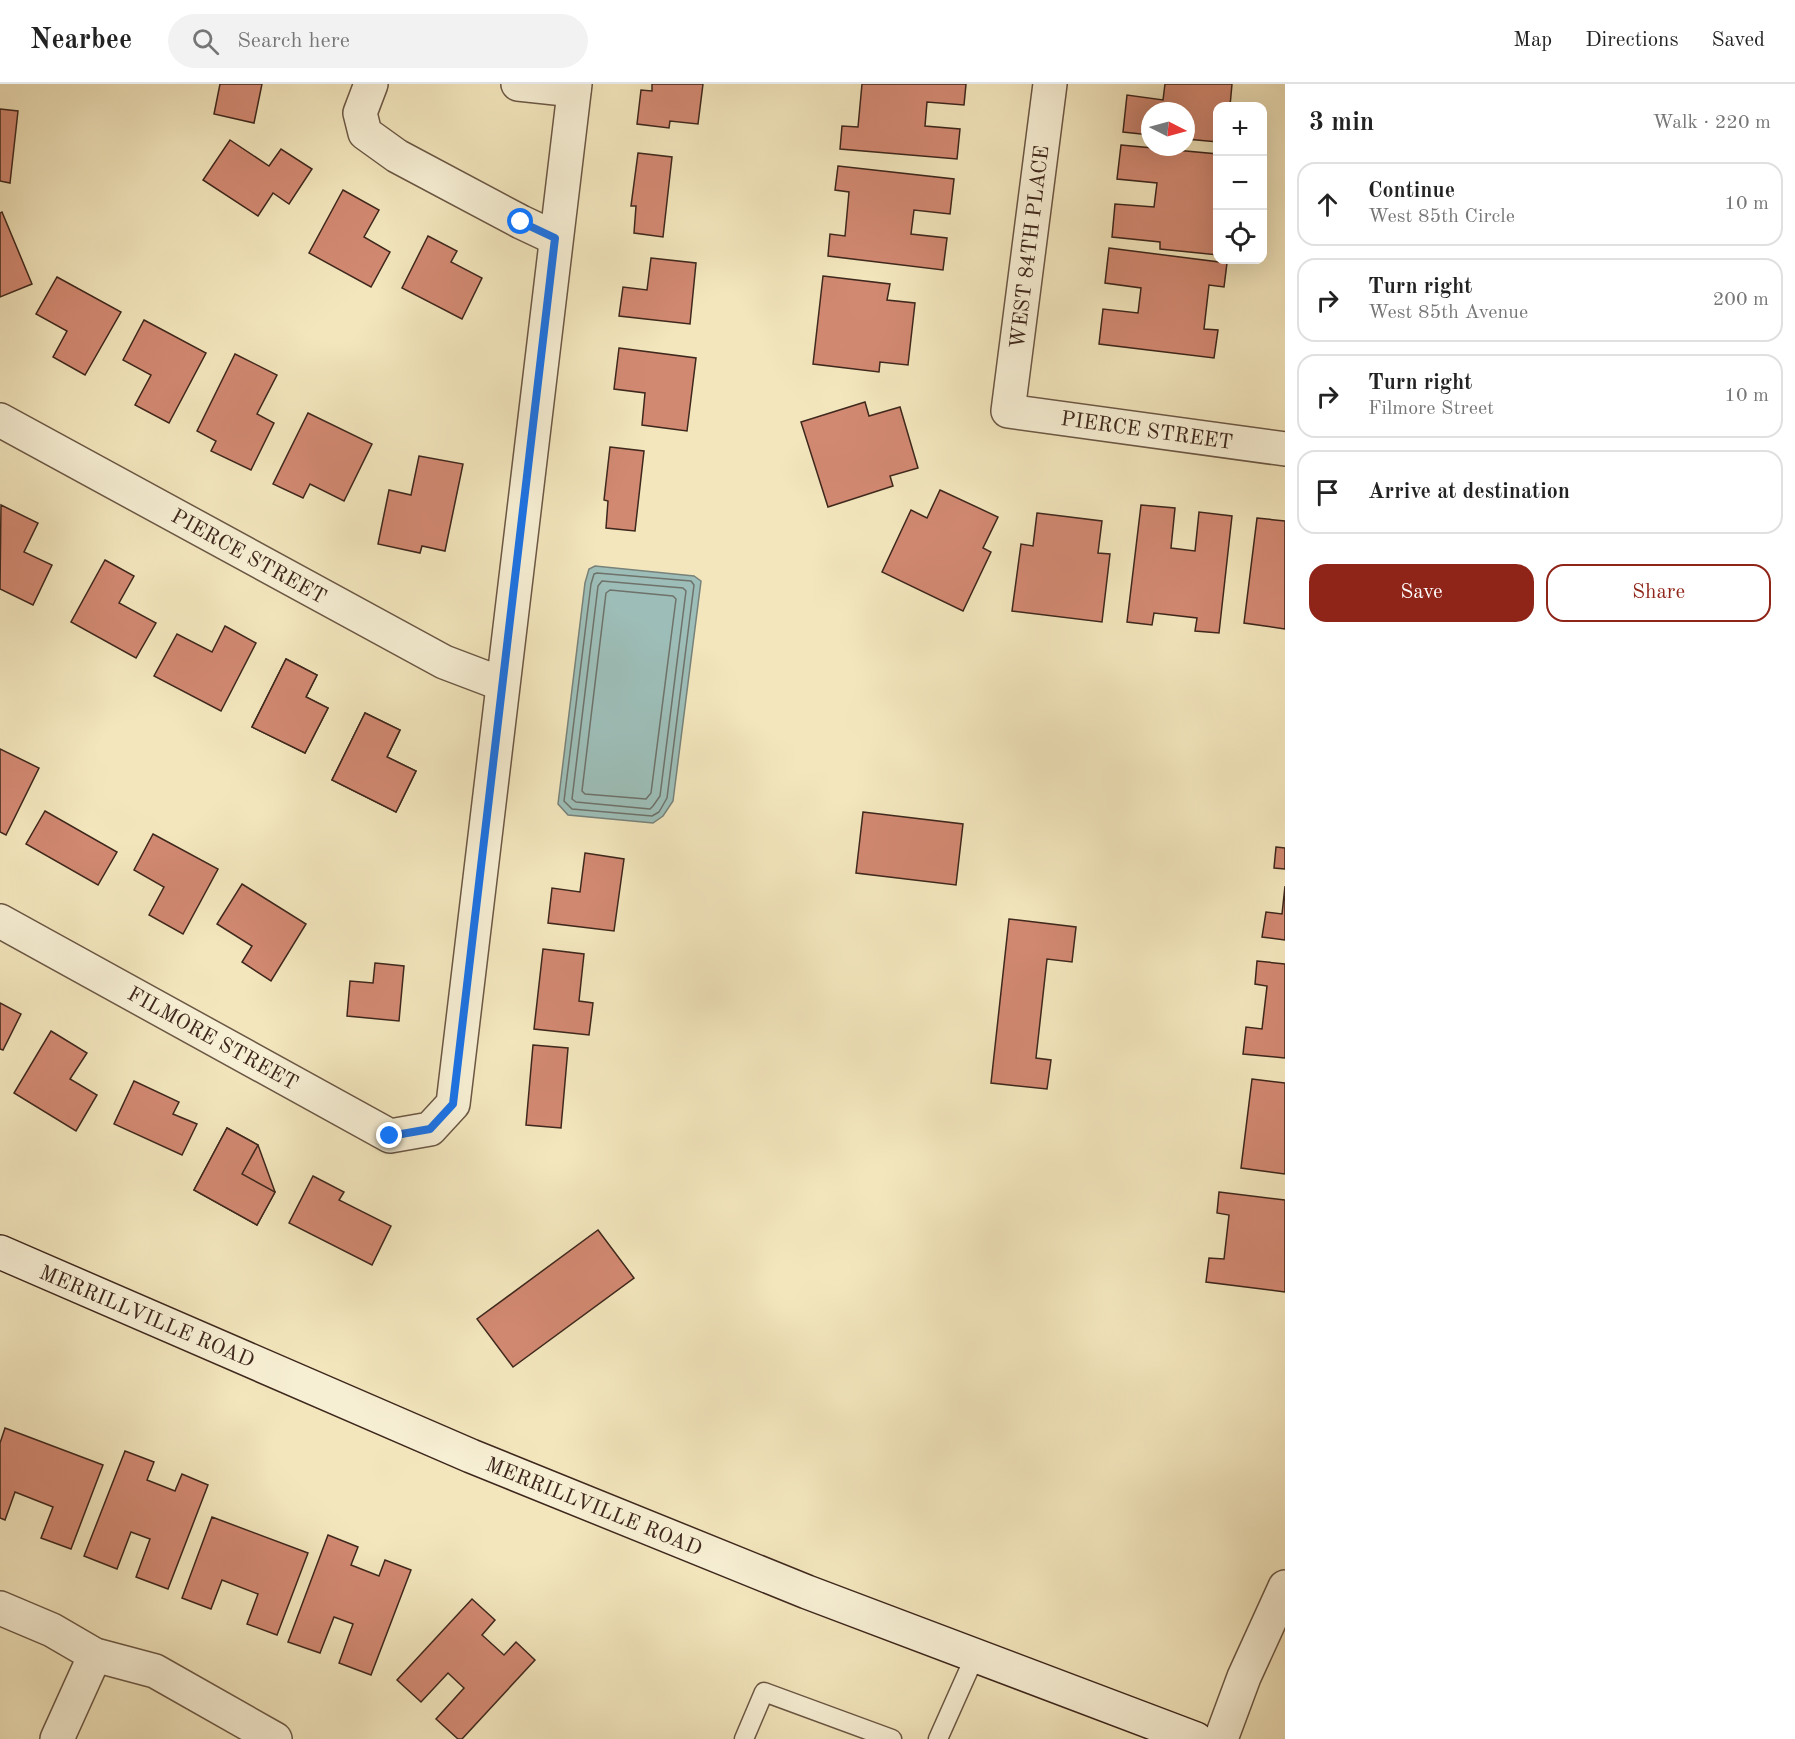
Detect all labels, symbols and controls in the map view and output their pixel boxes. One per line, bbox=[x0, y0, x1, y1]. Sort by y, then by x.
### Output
search box bbox=[168, 14, 588, 68]
icon: search bbox=[189, 25, 222, 58]
text: Nearbee bbox=[30, 27, 132, 55]
text: Search here bbox=[237, 30, 350, 52]
text: Map bbox=[1513, 30, 1552, 51]
text: Directions bbox=[1585, 30, 1679, 51]
text: Saved bbox=[1712, 30, 1765, 51]
north arrow bbox=[1141, 102, 1195, 156]
map controls bbox=[1213, 102, 1267, 264]
button: + bbox=[1213, 102, 1267, 156]
text: 3 min bbox=[1309, 110, 1374, 136]
text: Walk · 220 m bbox=[1652, 113, 1771, 133]
street label: WEST 84TH PLACE bbox=[1008, 144, 1053, 350]
button: − bbox=[1213, 156, 1267, 210]
text: Continue bbox=[1368, 180, 1455, 202]
icon: ahead bbox=[1311, 188, 1344, 221]
text: 10 m bbox=[1724, 194, 1769, 214]
text: West 85th Circle bbox=[1368, 207, 1515, 227]
route start bbox=[507, 208, 533, 234]
button: locate bbox=[1213, 210, 1267, 264]
text: Turn right bbox=[1368, 276, 1472, 298]
icon: right bbox=[1311, 284, 1344, 317]
text: 200 m bbox=[1713, 290, 1769, 310]
text: West 85th Avenue bbox=[1368, 303, 1528, 323]
text: Turn right bbox=[1368, 372, 1472, 394]
icon: right bbox=[1311, 380, 1344, 413]
text: 10 m bbox=[1724, 386, 1769, 406]
text: Filmore Street bbox=[1368, 399, 1494, 419]
street label: PIERCE STREET bbox=[1059, 409, 1234, 454]
icon: arrive bbox=[1311, 476, 1344, 509]
text: Arrive at destination bbox=[1368, 481, 1570, 503]
street label: PIERCE STREET bbox=[167, 506, 329, 609]
button: Save bbox=[1309, 564, 1534, 622]
button: Share bbox=[1546, 564, 1771, 622]
street label: FILMORE STREET bbox=[124, 984, 301, 1095]
route end bbox=[376, 1122, 402, 1148]
street label: MERRILLVILLE ROAD bbox=[36, 1263, 257, 1372]
street label: MERRILLVILLE ROAD bbox=[482, 1454, 705, 1560]

